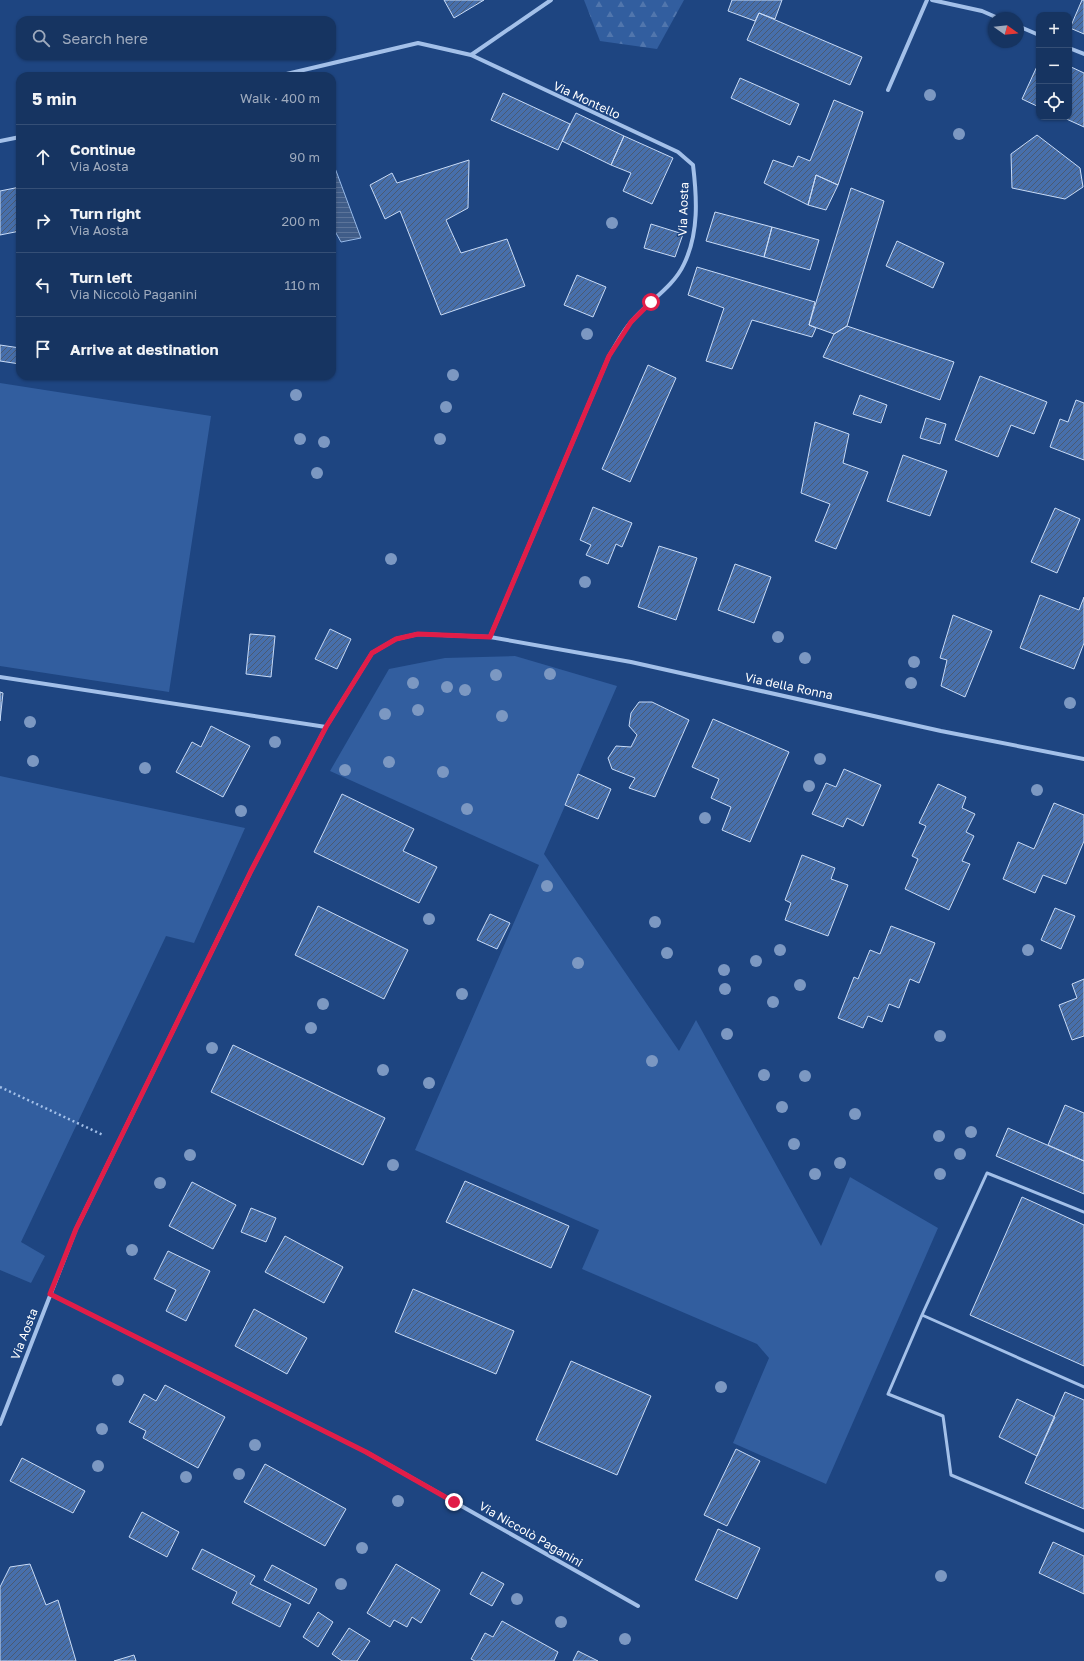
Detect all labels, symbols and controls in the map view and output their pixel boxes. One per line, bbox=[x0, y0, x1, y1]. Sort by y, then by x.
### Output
north arrow bbox=[988, 12, 1024, 48]
map controls bbox=[1036, 12, 1072, 120]
button: + bbox=[1036, 12, 1072, 48]
search box bbox=[16, 16, 336, 60]
icon: search bbox=[30, 27, 52, 49]
text: Search here bbox=[62, 29, 148, 47]
button: − bbox=[1036, 48, 1072, 84]
street label: Via Montello bbox=[551, 78, 623, 122]
button: locate bbox=[1036, 84, 1072, 120]
text: 5 min bbox=[32, 88, 76, 109]
text: Walk · 400 m bbox=[240, 90, 320, 106]
text: Continue bbox=[70, 140, 136, 158]
icon: ahead bbox=[32, 146, 54, 168]
text: 90 m bbox=[289, 149, 320, 165]
text: Via Aosta bbox=[70, 158, 129, 174]
street label: Via Aosta bbox=[675, 182, 691, 236]
text: Turn right bbox=[70, 204, 141, 222]
icon: right bbox=[32, 210, 54, 232]
text: 200 m bbox=[282, 213, 320, 229]
text: Via Aosta bbox=[70, 222, 129, 238]
text: Turn left bbox=[70, 268, 132, 286]
icon: left bbox=[32, 274, 54, 296]
text: 110 m bbox=[285, 277, 320, 293]
text: Via Niccolò Paganini bbox=[70, 286, 197, 302]
route start bbox=[642, 293, 660, 311]
icon: arrive bbox=[32, 338, 54, 360]
text: Arrive at destination bbox=[70, 340, 219, 358]
street label: Via della Ronna bbox=[744, 669, 834, 703]
street label: Via Aosta bbox=[7, 1306, 41, 1362]
route end bbox=[445, 1493, 463, 1511]
street label: Via Niccolò Paganini bbox=[476, 1498, 586, 1570]

